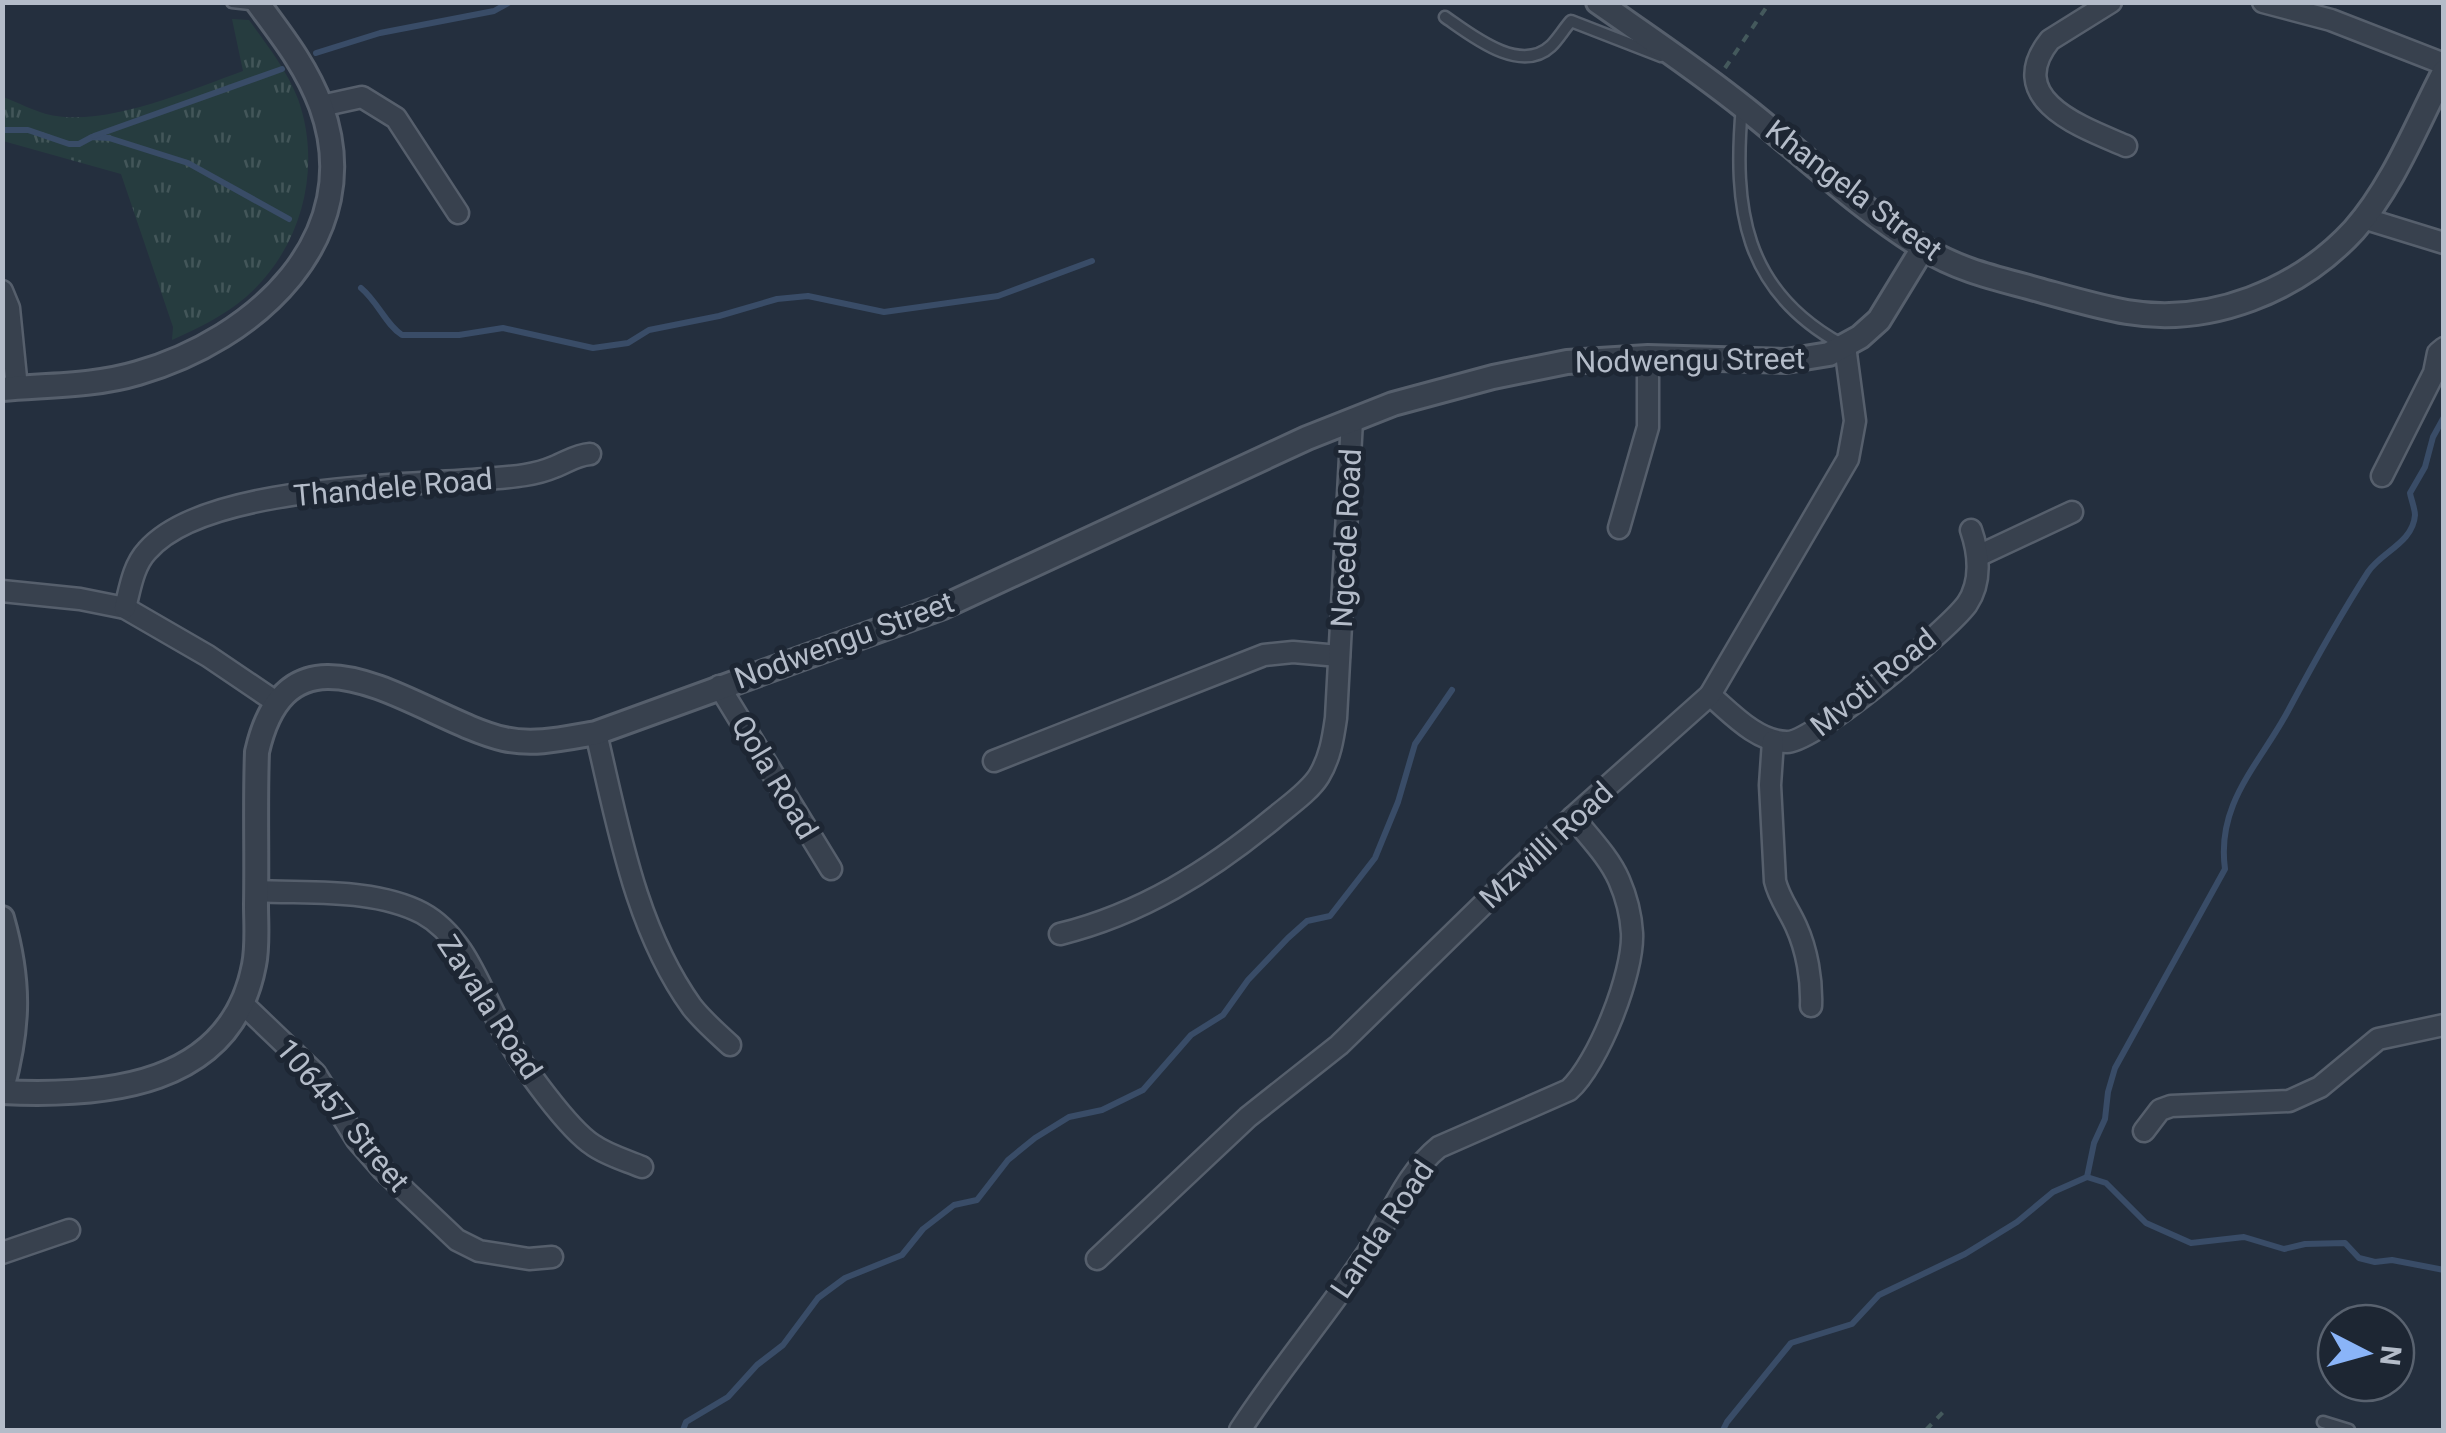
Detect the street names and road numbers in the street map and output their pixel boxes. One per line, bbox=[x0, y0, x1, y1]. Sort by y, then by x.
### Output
street label: Khangela Street bbox=[1759, 112, 1949, 268]
street label: Nodwengu Street bbox=[1575, 340, 1805, 380]
street label: Ngcede Road bbox=[1324, 448, 1368, 628]
street label: Thandele Road bbox=[292, 461, 494, 513]
street label: Nodwengu Street bbox=[730, 584, 958, 696]
street label: Mvoti Road bbox=[1803, 621, 1943, 743]
street label: Qola Road bbox=[725, 709, 825, 845]
street label: Mzwilli Road bbox=[1472, 775, 1620, 915]
street label: Zavala Road bbox=[431, 928, 549, 1086]
street label: 106457 Street bbox=[269, 1032, 417, 1198]
street label: Landa Road bbox=[1323, 1153, 1441, 1305]

